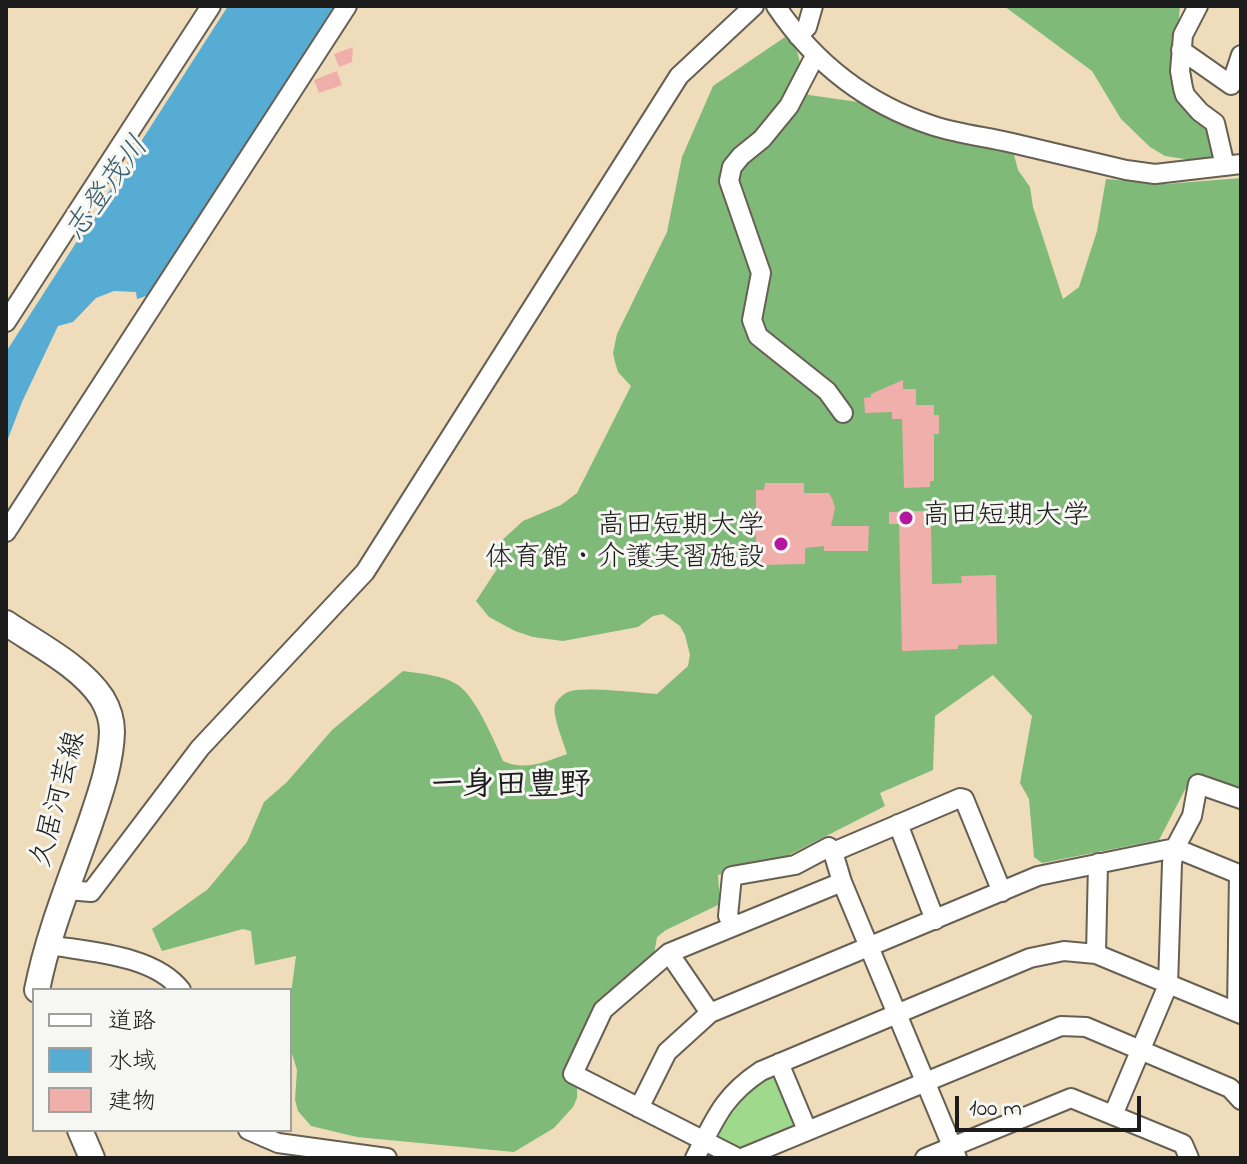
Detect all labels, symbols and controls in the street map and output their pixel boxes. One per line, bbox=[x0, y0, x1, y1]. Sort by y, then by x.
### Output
water label: 志登茂川 bbox=[59, 131, 159, 249]
place label: 高田短期大学 bbox=[922, 501, 1090, 535]
marker: 高田短期大学 bbox=[897, 509, 915, 527]
place label: 高田短期大学 体育館・介護実習施設 bbox=[485, 511, 765, 577]
marker: 高田短期大学 体育館・介護実習施設 bbox=[772, 535, 790, 553]
street label: 久居河芸線 bbox=[27, 728, 95, 872]
district label: 一身田豊野 bbox=[431, 770, 591, 808]
legend bbox=[32, 988, 292, 1132]
text: 道路 bbox=[108, 1005, 156, 1040]
text: 水域 bbox=[108, 1045, 156, 1080]
scale bar bbox=[959, 1080, 1145, 1130]
text: 建物 bbox=[108, 1085, 156, 1120]
text: 100 m bbox=[969, 1092, 1022, 1127]

